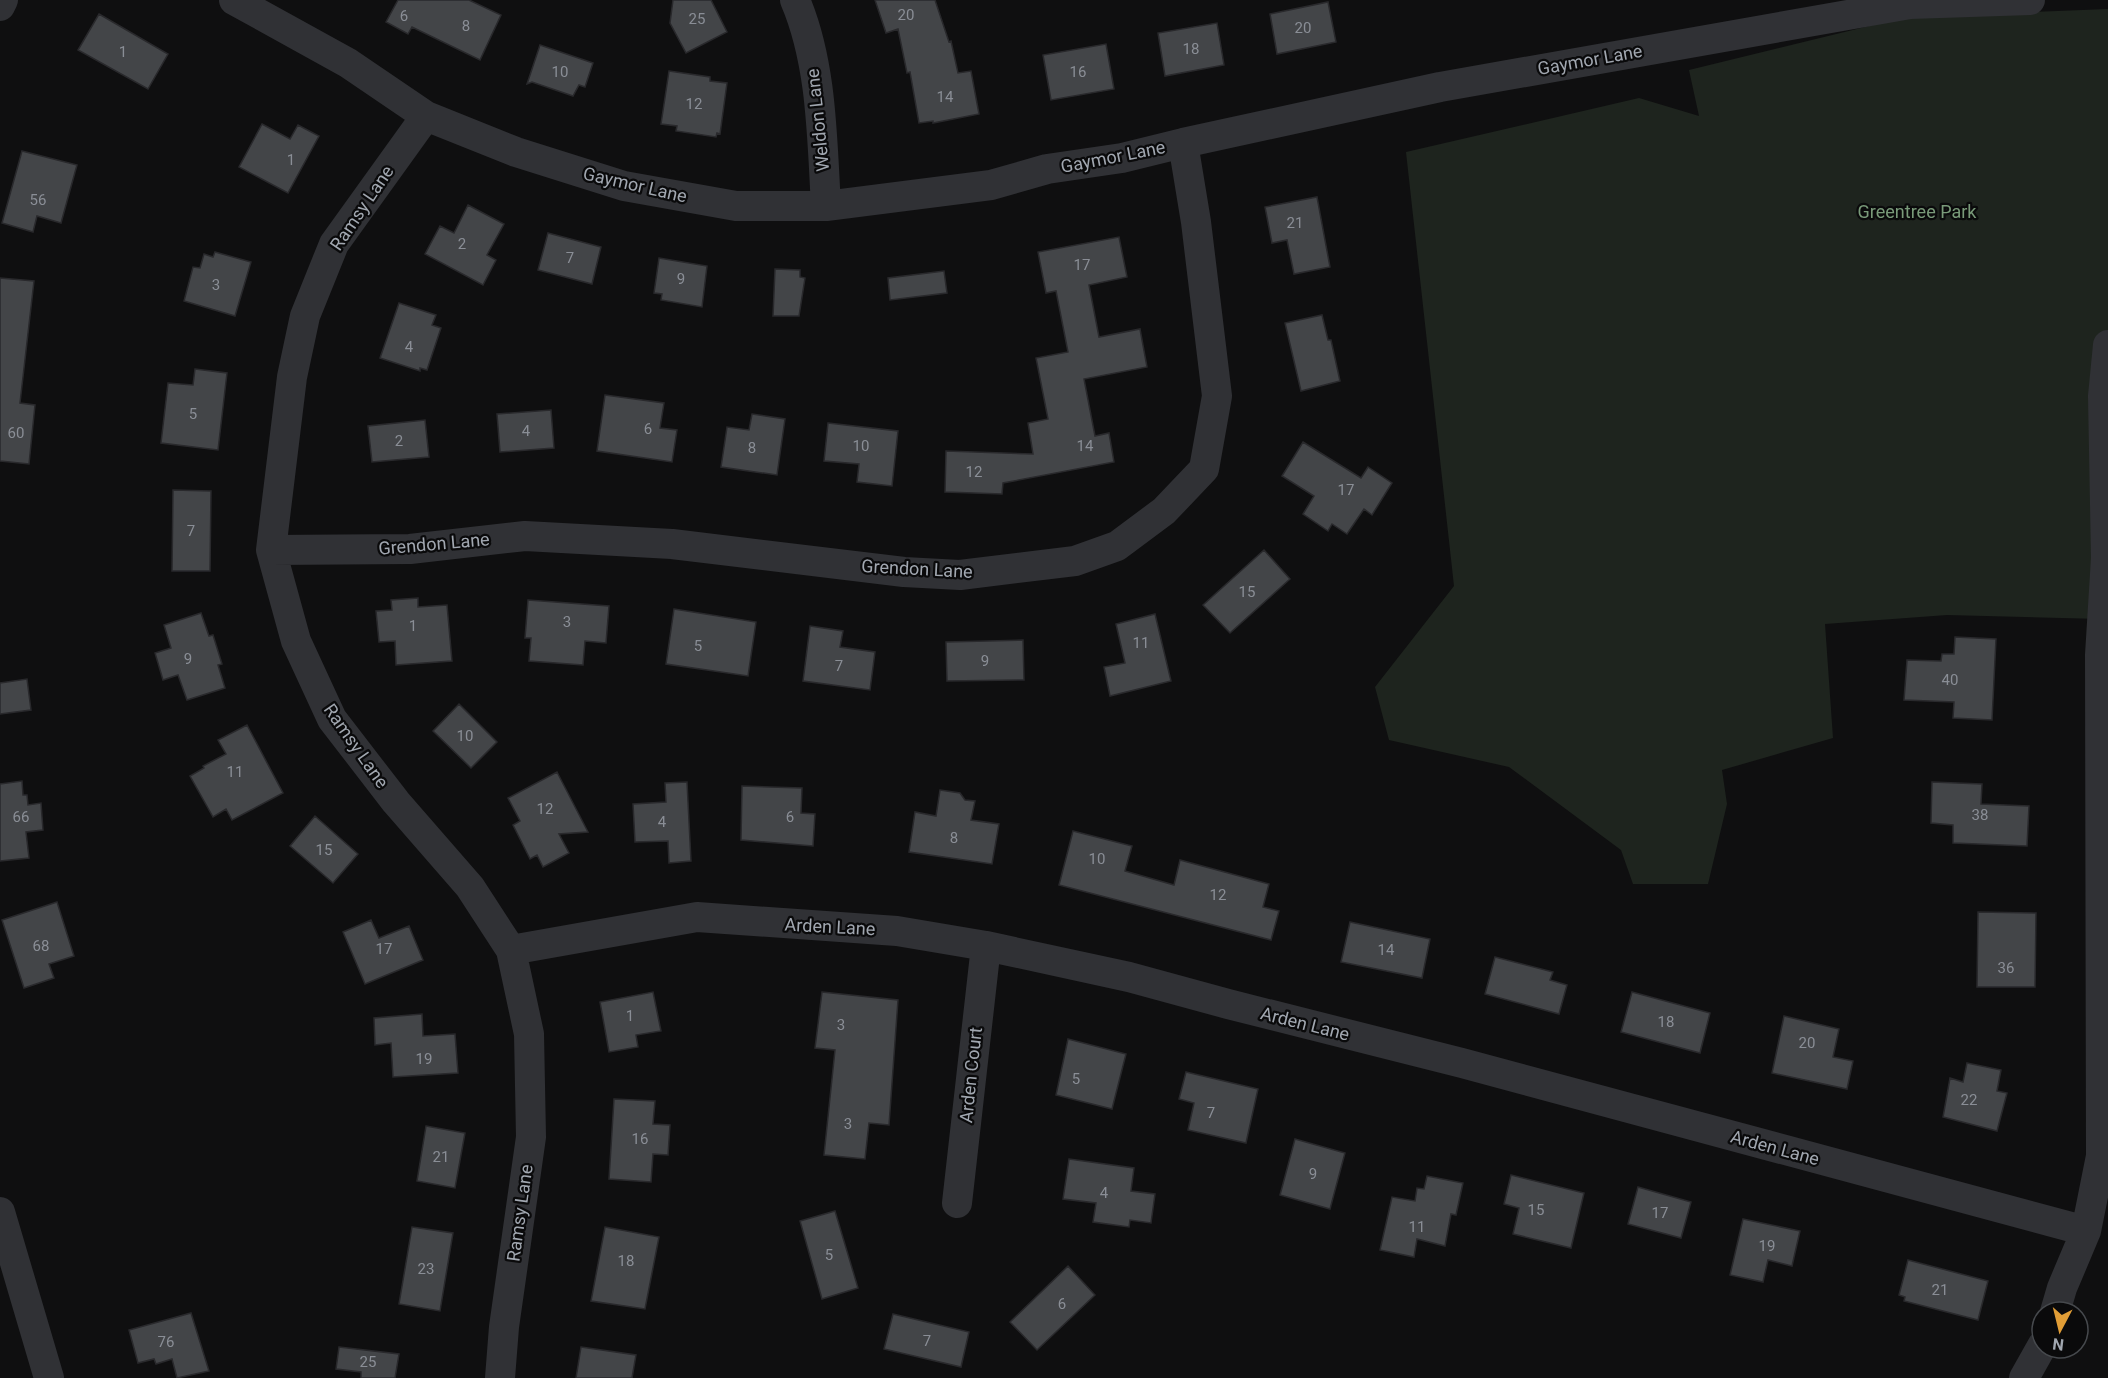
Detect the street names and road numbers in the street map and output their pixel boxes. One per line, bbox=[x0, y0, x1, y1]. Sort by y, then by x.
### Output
street label: Gaymor Lane bbox=[1536, 40, 1644, 79]
street label: Weldon Lane bbox=[802, 68, 833, 173]
street label: Gaymor Lane bbox=[1059, 136, 1167, 177]
street label: Ramsy Lane bbox=[326, 161, 398, 254]
street label: Gaymor Lane bbox=[581, 162, 689, 207]
street label: Grendon Lane bbox=[378, 528, 490, 559]
street label: Grendon Lane bbox=[861, 555, 973, 582]
street label: Ramsy Lane bbox=[320, 700, 393, 792]
street label: Arden Lane bbox=[784, 914, 876, 939]
street label: Arden Lane bbox=[1259, 1002, 1352, 1045]
street label: Arden Court bbox=[955, 1026, 986, 1124]
street label: Arden Lane bbox=[1729, 1126, 1822, 1169]
street label: Ramsy Lane bbox=[502, 1163, 537, 1263]

